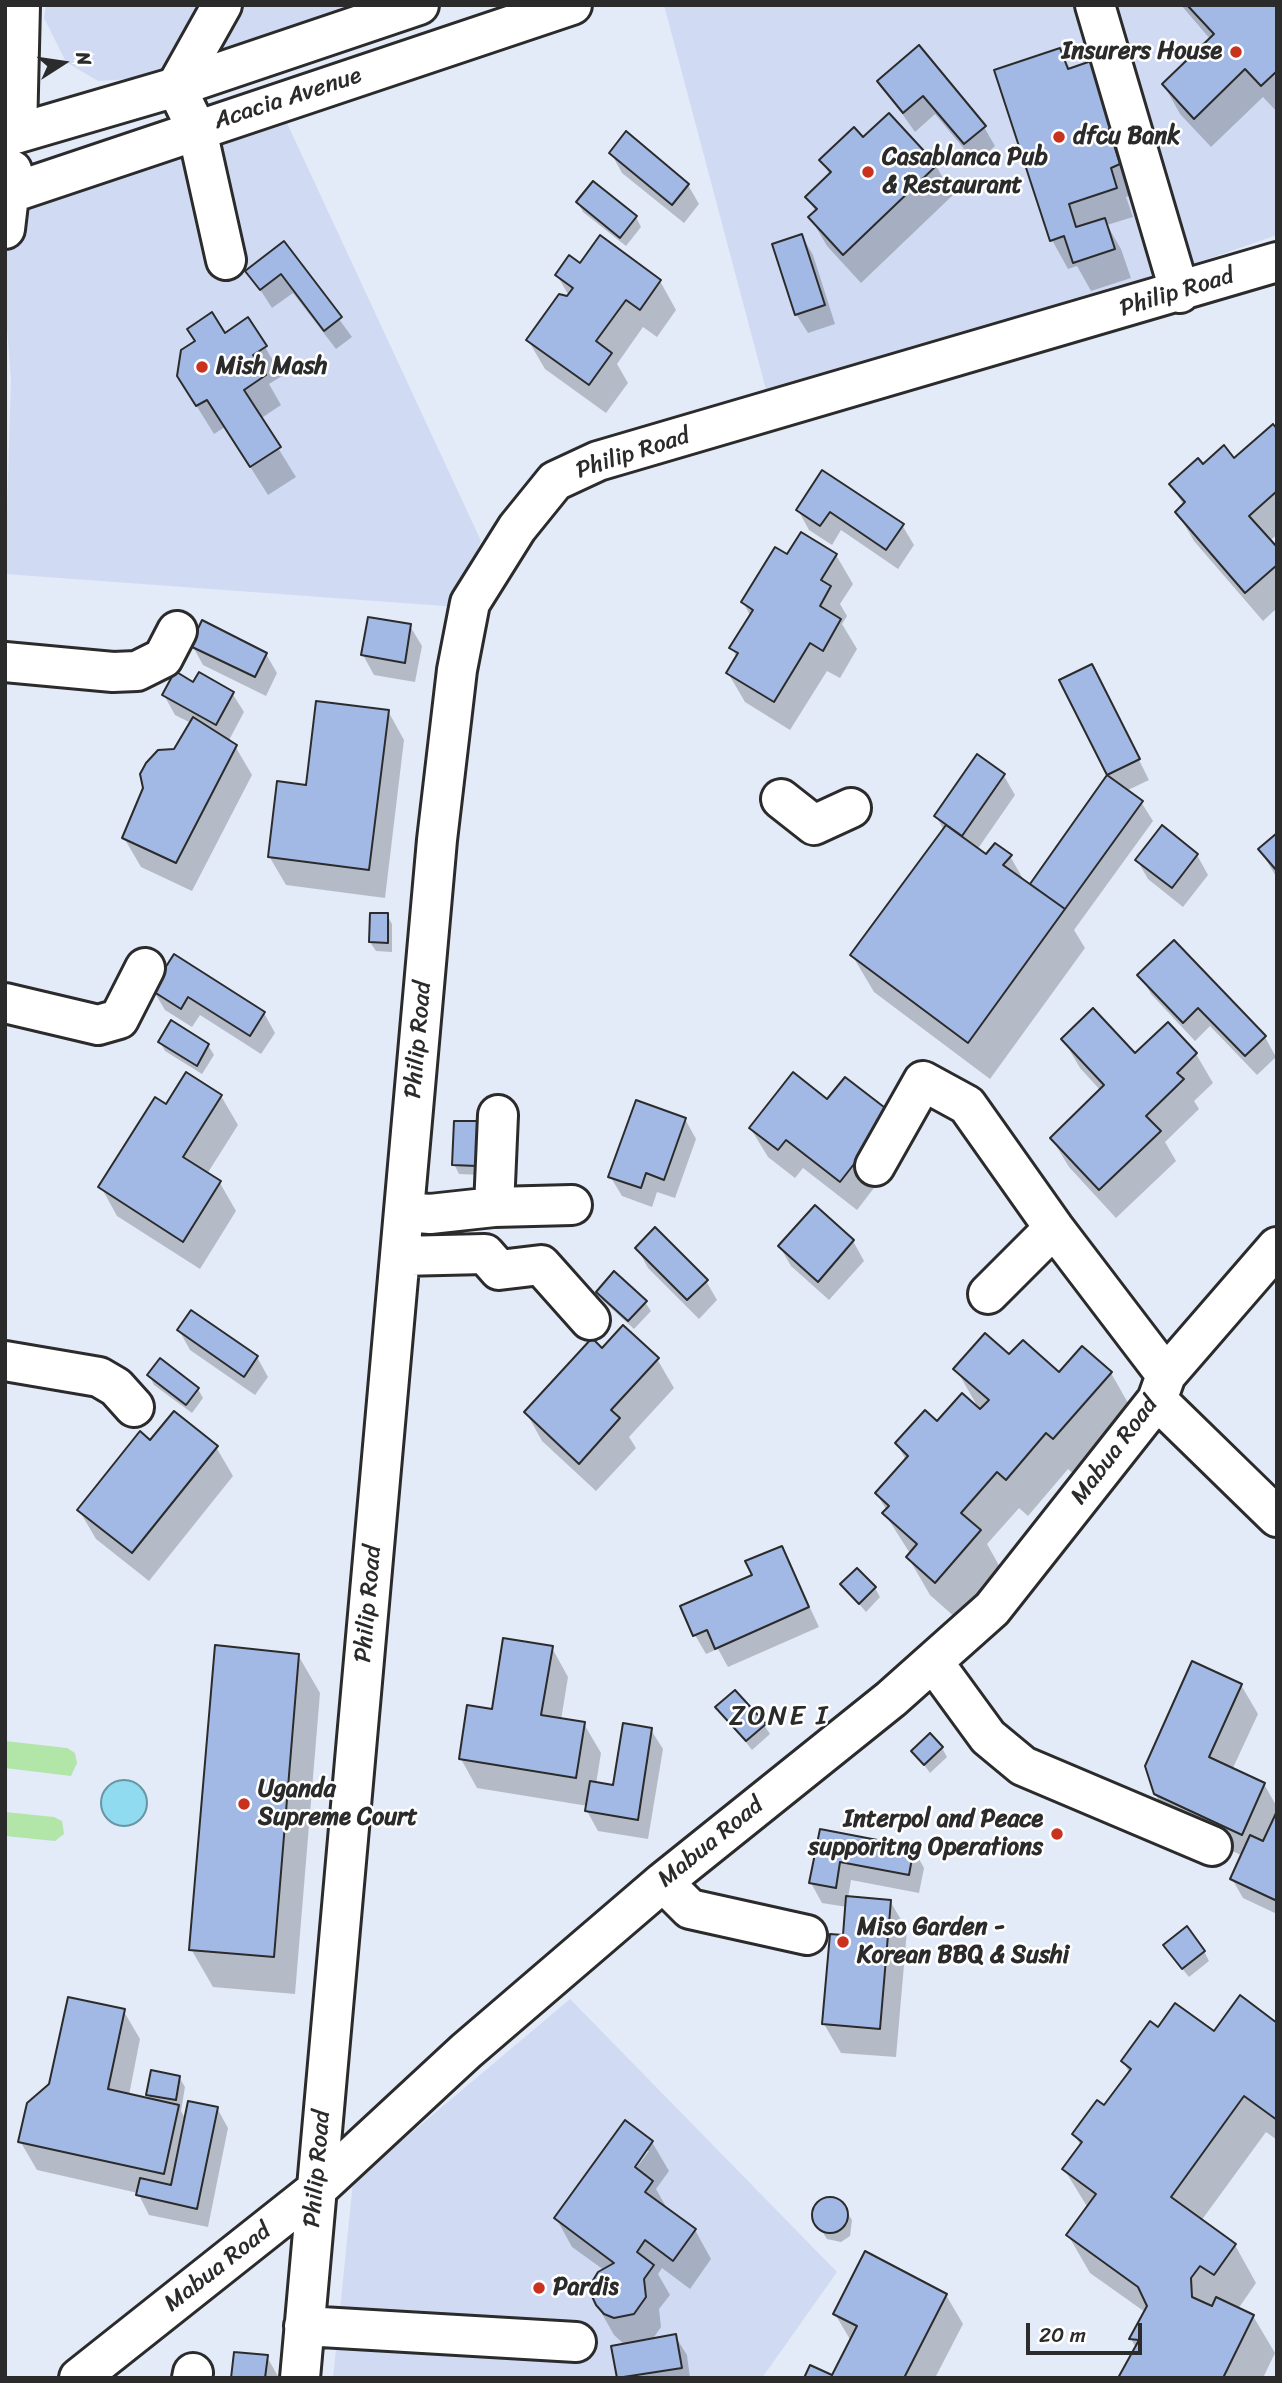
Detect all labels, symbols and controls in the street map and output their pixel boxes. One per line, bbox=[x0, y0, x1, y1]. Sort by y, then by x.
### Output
north arrow bbox=[28, 28, 98, 98]
place label: Insurers House bbox=[1062, 38, 1222, 66]
marker: Insurers House bbox=[1228, 44, 1244, 60]
text: N bbox=[67, 49, 102, 68]
street label: Acacia Avenue bbox=[211, 62, 365, 136]
place label: dfcu Bank bbox=[1073, 123, 1180, 151]
marker: dfcu Bank bbox=[1051, 129, 1067, 145]
place label: Casablanca Pub & Restaurant bbox=[882, 144, 1048, 200]
marker: Casablanca Pub & Restaurant bbox=[860, 164, 876, 180]
street label: Philip Road bbox=[1117, 262, 1237, 324]
place label: Mish Mash bbox=[216, 353, 327, 381]
marker: Mish Mash bbox=[194, 359, 210, 375]
street label: Philip Road bbox=[573, 422, 693, 486]
street label: Philip Road bbox=[400, 980, 438, 1100]
street label: Mabua Road bbox=[1065, 1391, 1165, 1511]
street label: Philip Road bbox=[350, 1544, 388, 1664]
district label: ZONE I bbox=[730, 1700, 828, 1734]
place label: Uganda Supreme Court bbox=[258, 1776, 417, 1832]
street label: Mabua Road bbox=[652, 1792, 770, 1894]
marker: Uganda Supreme Court bbox=[236, 1796, 252, 1812]
place label: Interpol and Peace supporitng Operations bbox=[808, 1806, 1043, 1862]
marker: Interpol and Peace supporitng Operations bbox=[1049, 1826, 1065, 1842]
place label: Miso Garden - Korean BBQ & Sushi bbox=[857, 1914, 1069, 1970]
marker: Miso Garden - Korean BBQ & Sushi bbox=[835, 1934, 851, 1950]
street label: Philip Road bbox=[299, 2109, 337, 2229]
street label: Mabua Road bbox=[159, 2217, 277, 2319]
place label: Pardis bbox=[553, 2274, 619, 2302]
marker: Pardis bbox=[531, 2280, 547, 2296]
scale bar bbox=[1030, 2310, 1146, 2354]
text: 20 m bbox=[1039, 2316, 1086, 2354]

